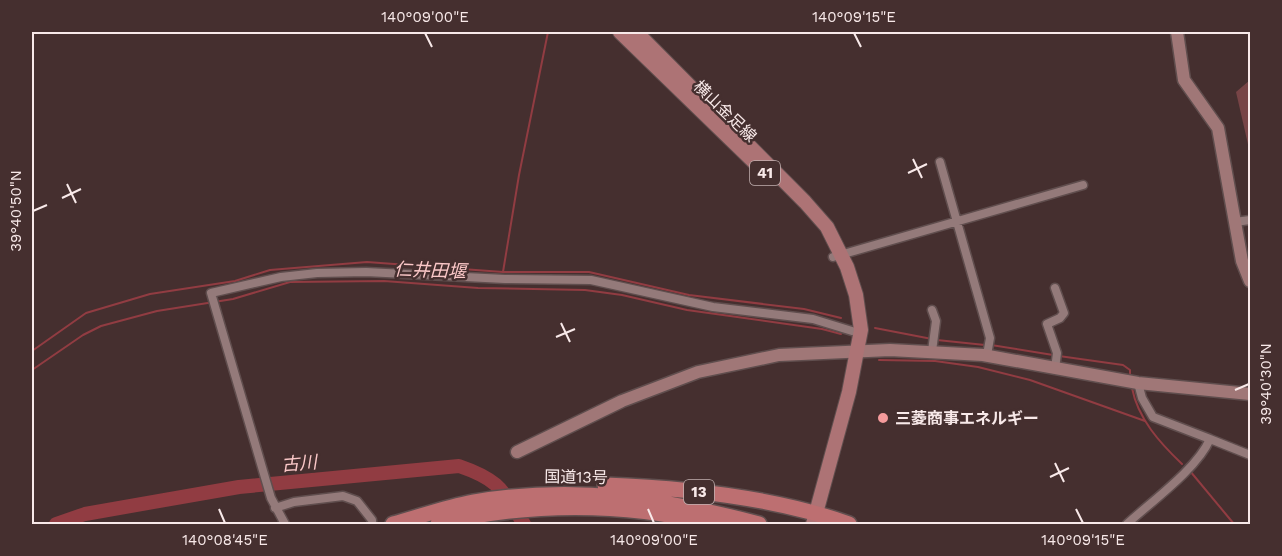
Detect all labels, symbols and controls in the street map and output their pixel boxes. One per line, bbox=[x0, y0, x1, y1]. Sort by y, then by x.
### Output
text: 140°09'00"E bbox=[381, 8, 469, 26]
text: 140°09'15"E bbox=[812, 8, 896, 26]
street label: 横山金足線 bbox=[690, 76, 760, 146]
road number: 41 bbox=[750, 161, 780, 185]
text: 39°40'50"N bbox=[7, 170, 25, 252]
water label: 仁井田堰 bbox=[394, 258, 469, 282]
text: 39°40'30"N bbox=[1257, 343, 1275, 425]
place label: 三菱商事エネルギー bbox=[895, 409, 1039, 428]
marker: 三菱商事エネルギー bbox=[876, 411, 890, 425]
water label: 古川 bbox=[280, 451, 320, 475]
street label: 国道13号 bbox=[544, 467, 608, 487]
road number: 13 bbox=[684, 480, 714, 504]
text: 140°08'45"E bbox=[182, 531, 268, 549]
text: 140°09'00"E bbox=[610, 531, 698, 549]
text: 140°09'15"E bbox=[1041, 531, 1125, 549]

